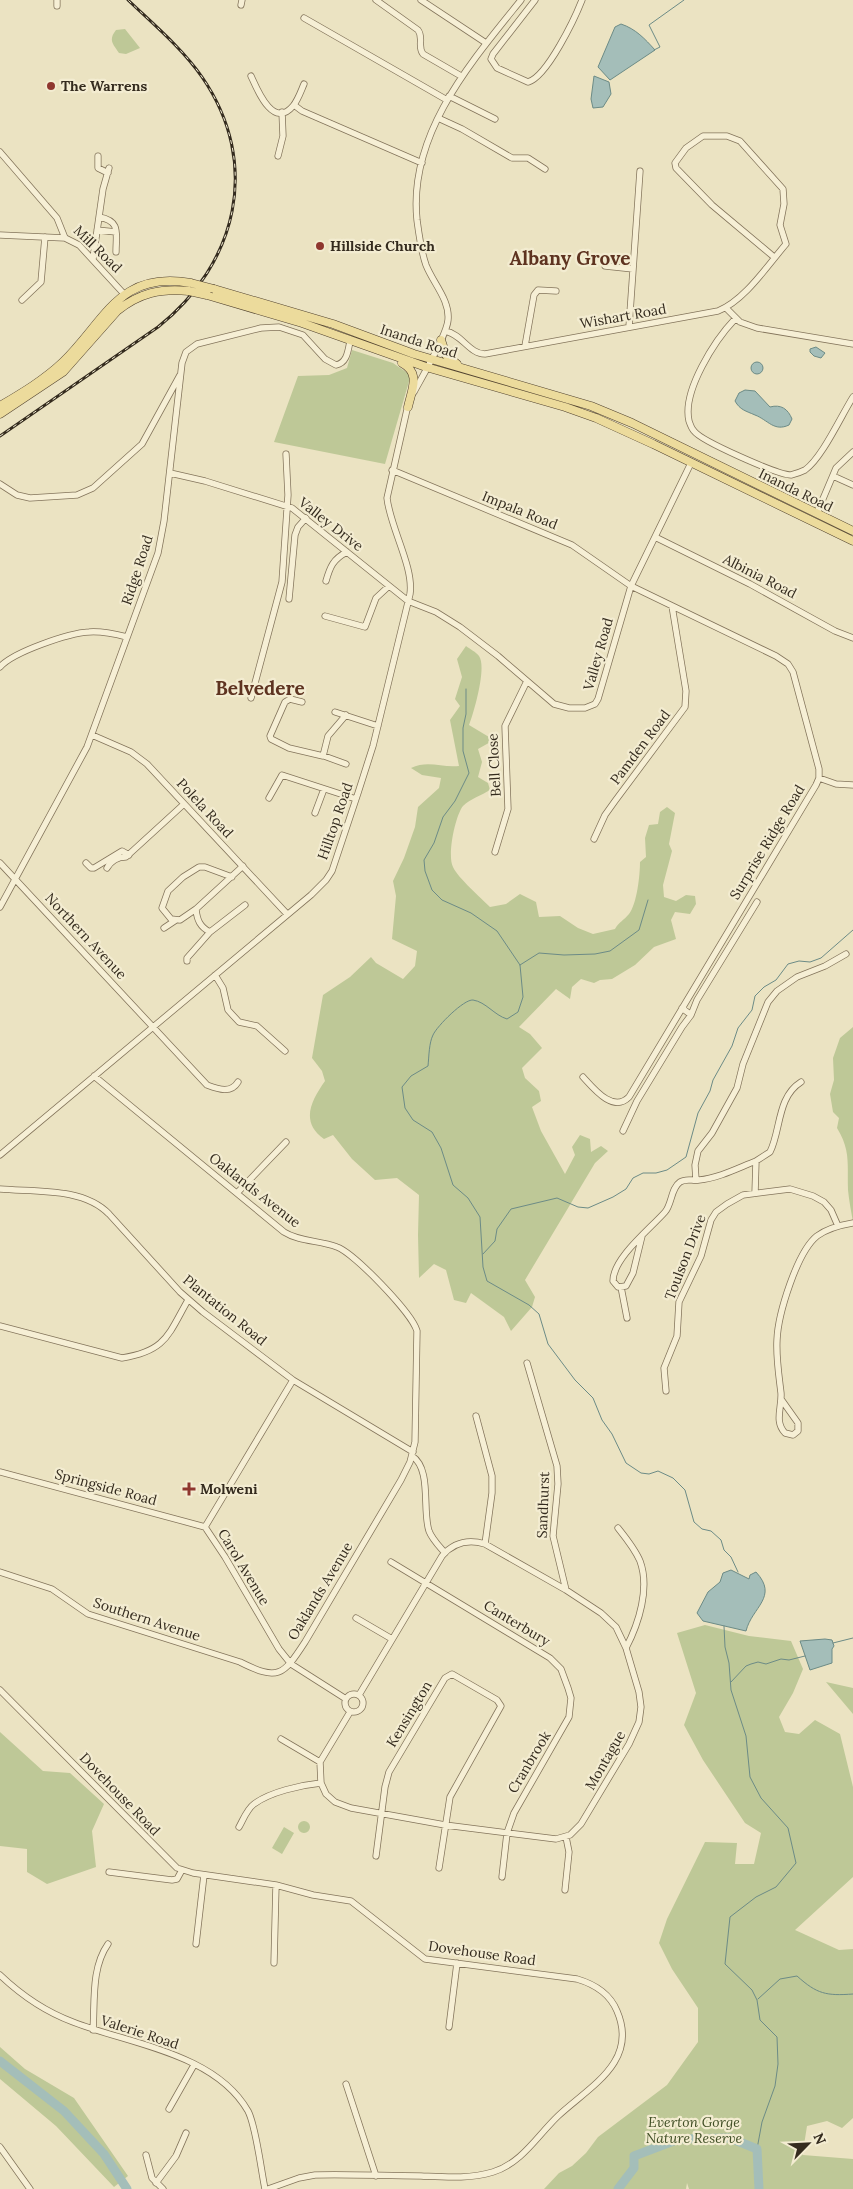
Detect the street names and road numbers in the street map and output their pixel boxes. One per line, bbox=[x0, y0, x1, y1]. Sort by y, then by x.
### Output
street label: Mill Road bbox=[70, 221, 126, 277]
street label: Wishart Road bbox=[578, 300, 668, 332]
street label: Inanda Road bbox=[378, 320, 460, 362]
street label: Inanda Road bbox=[756, 464, 836, 516]
street label: Impala Road bbox=[480, 487, 560, 533]
street label: Valley Drive bbox=[294, 493, 367, 555]
street label: Ridge Road bbox=[117, 533, 157, 607]
street label: Albinia Road bbox=[719, 549, 800, 602]
street label: Valley Road bbox=[579, 616, 617, 693]
street label: Pamden Road bbox=[606, 706, 674, 788]
street label: Bell Close bbox=[483, 732, 505, 797]
street label: Polela Road bbox=[173, 774, 237, 842]
street label: Hilltop Road bbox=[313, 780, 357, 862]
street label: Surprise Ridge Road bbox=[726, 781, 808, 903]
street label: Northern Avenue bbox=[41, 889, 131, 983]
street label: Oaklands Avenue bbox=[206, 1149, 305, 1232]
street label: Toulson Drive bbox=[660, 1211, 710, 1302]
street label: Plantation Road bbox=[179, 1271, 271, 1349]
street label: Springside Road bbox=[53, 1465, 159, 1509]
street label: Sandhurst bbox=[533, 1471, 553, 1539]
street label: Carol Avenue bbox=[214, 1525, 274, 1609]
street label: Oaklands Avenue bbox=[284, 1538, 357, 1643]
street label: Southern Avenue bbox=[91, 1593, 203, 1645]
street label: Canterbury bbox=[480, 1596, 554, 1650]
street label: Kensington bbox=[382, 1677, 436, 1750]
street label: Cranbrook bbox=[503, 1727, 555, 1796]
street label: Montague bbox=[581, 1727, 629, 1793]
street label: Dovehouse Road bbox=[76, 1749, 164, 1839]
street label: Dovehouse Road bbox=[427, 1937, 537, 1969]
street label: Valerie Road bbox=[98, 2011, 181, 2053]

